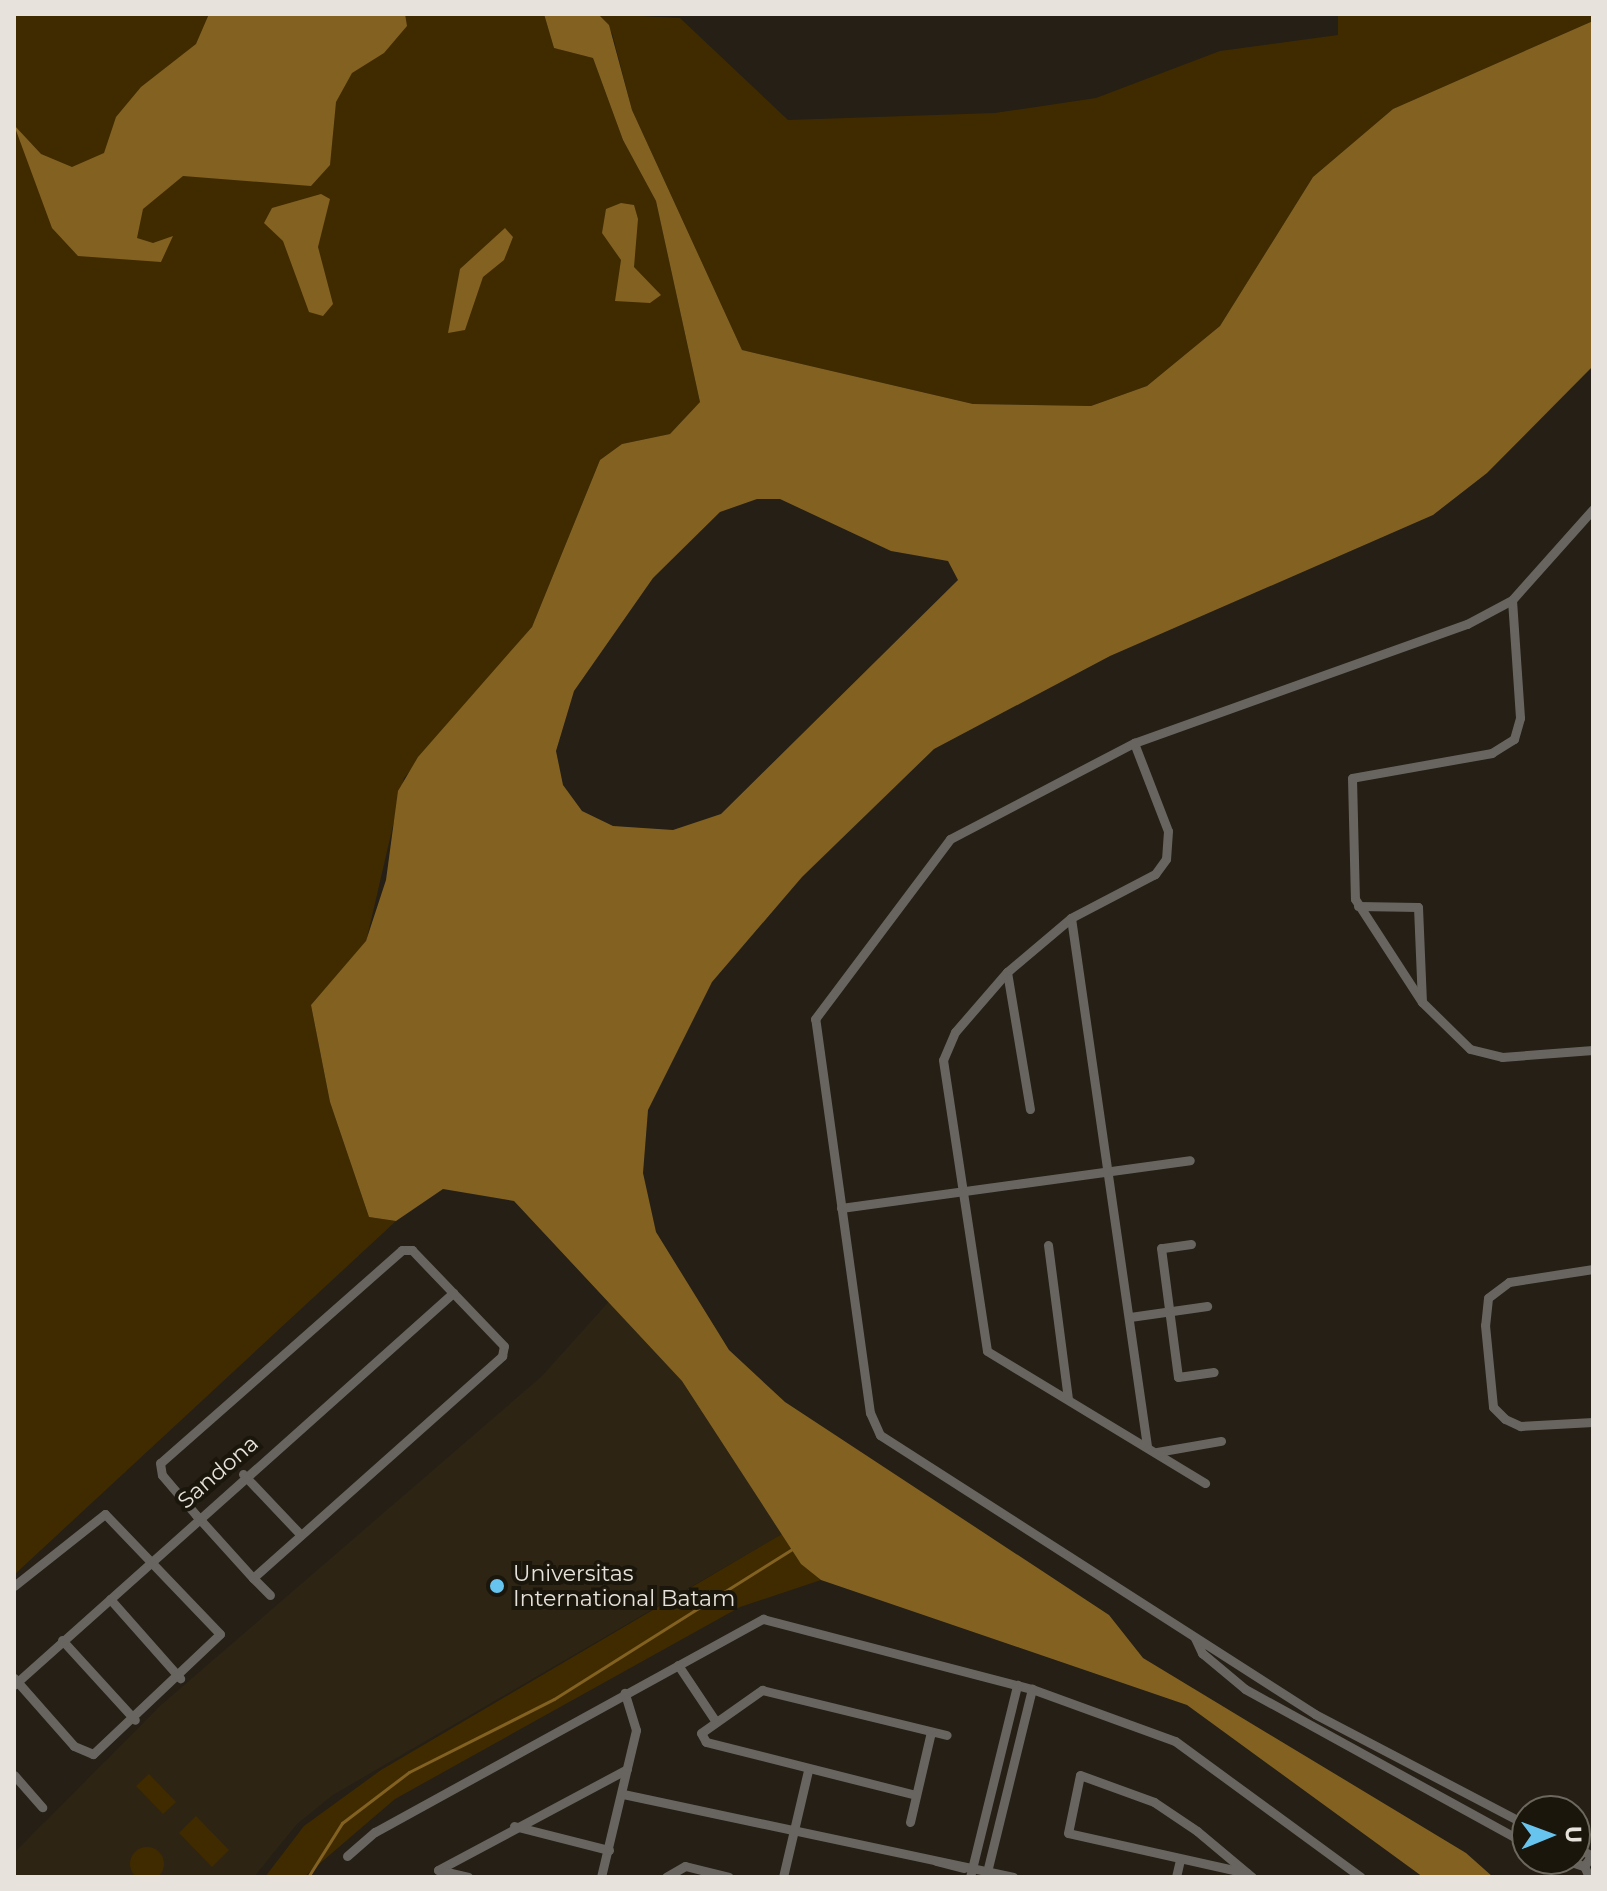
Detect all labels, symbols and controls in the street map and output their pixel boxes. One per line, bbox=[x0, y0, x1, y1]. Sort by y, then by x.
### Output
street label: Sandona bbox=[172, 1430, 264, 1514]
place label: Universitas International Batam bbox=[513, 1560, 735, 1612]
marker: Universitas International Batam bbox=[488, 1577, 506, 1595]
north arrow bbox=[1511, 1795, 1591, 1875]
text: U bbox=[1560, 1826, 1587, 1844]

